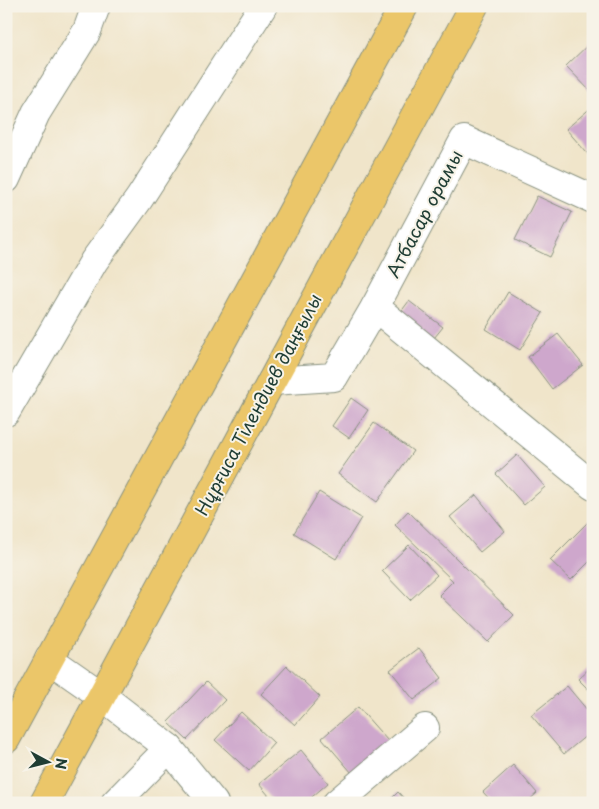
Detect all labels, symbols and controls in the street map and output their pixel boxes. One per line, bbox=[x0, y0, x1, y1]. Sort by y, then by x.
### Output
street label: Атбасар орамы bbox=[379, 145, 469, 282]
street label: Нұрғиса Тілендиев даңғылы bbox=[188, 288, 328, 520]
north arrow bbox=[22, 736, 72, 786]
text: N bbox=[50, 757, 72, 770]

